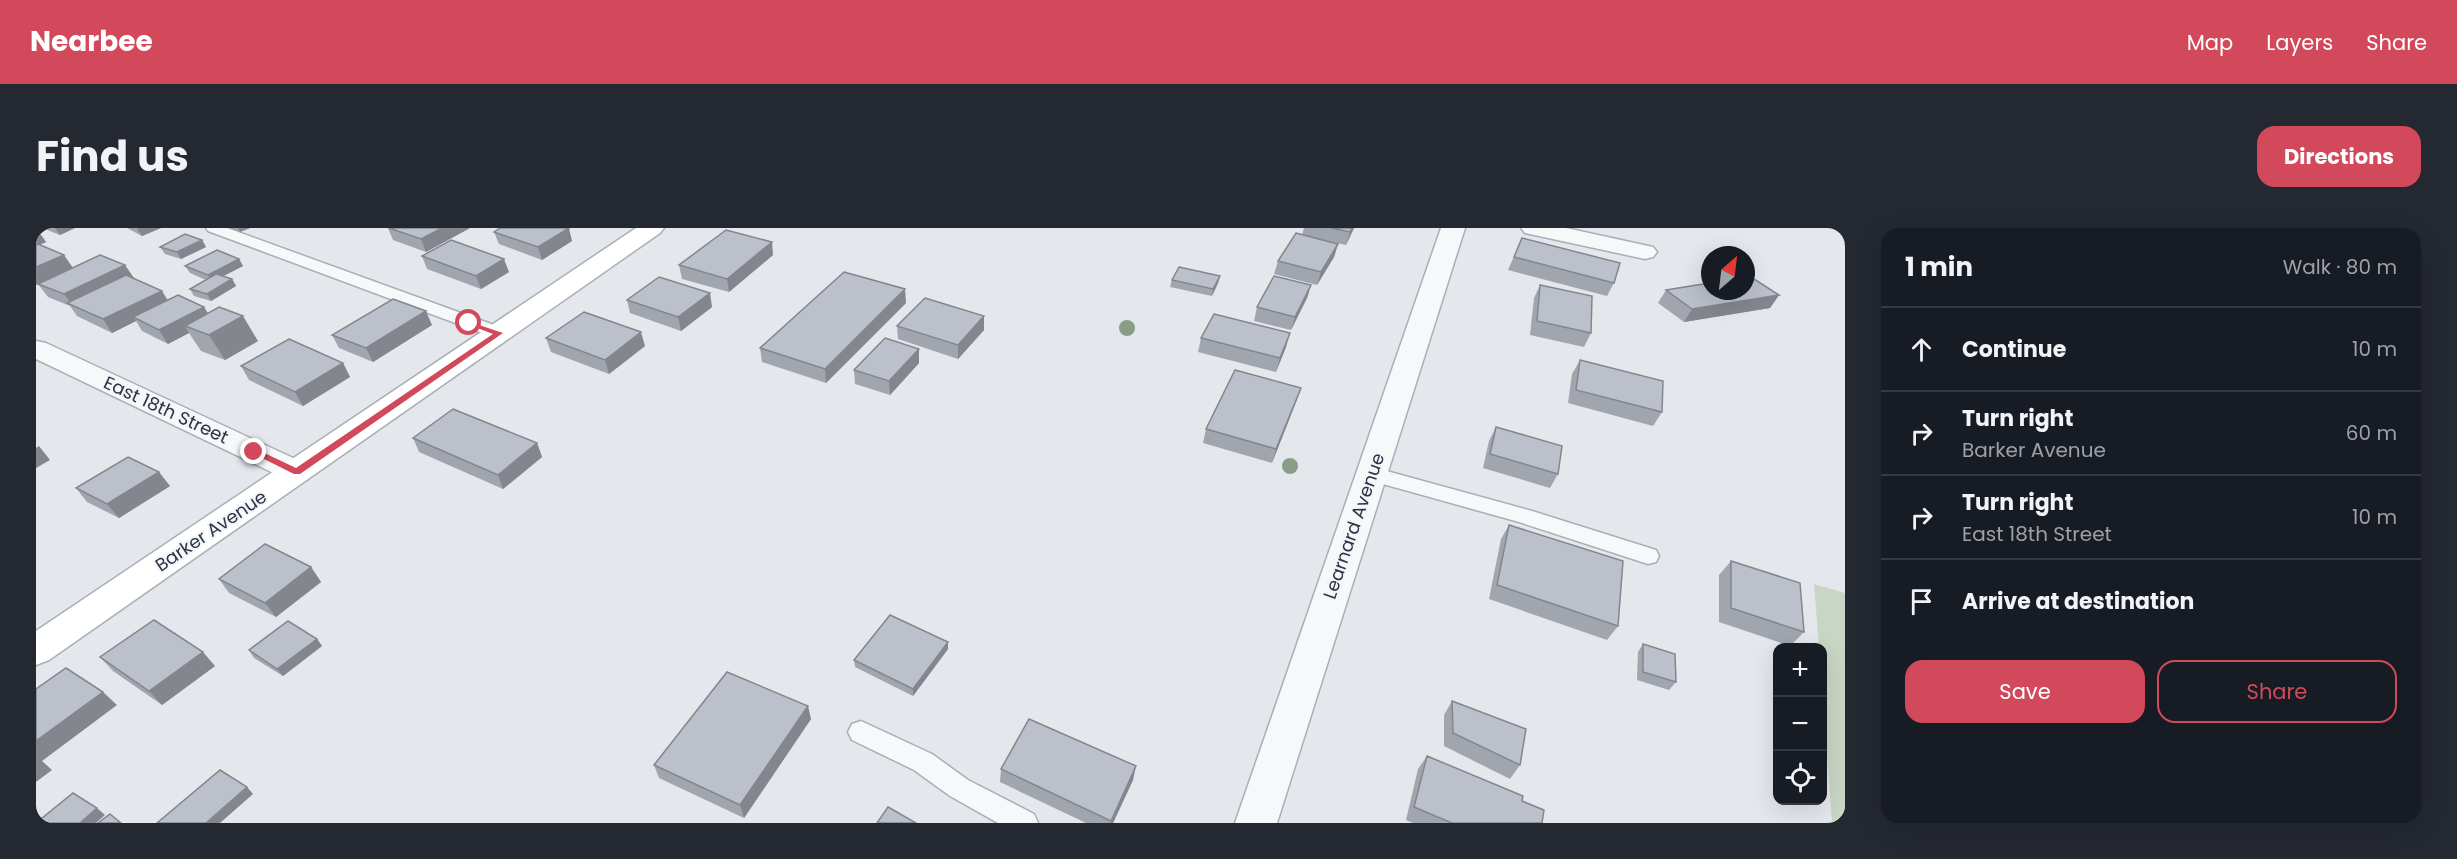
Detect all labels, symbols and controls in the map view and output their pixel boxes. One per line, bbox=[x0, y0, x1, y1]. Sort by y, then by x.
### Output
text: Nearbee bbox=[30, 22, 153, 61]
text: Map bbox=[2187, 28, 2233, 57]
text: Layers bbox=[2266, 28, 2333, 57]
text: Share bbox=[2366, 28, 2427, 57]
button: Directions bbox=[2257, 126, 2421, 187]
text: Find us bbox=[36, 127, 189, 186]
north arrow bbox=[1701, 246, 1755, 300]
text: 1 min bbox=[1905, 249, 1973, 285]
text: Walk · 80 m bbox=[2283, 253, 2397, 281]
route start bbox=[455, 309, 481, 335]
icon: ahead bbox=[1905, 333, 1938, 366]
text: Continue bbox=[1962, 334, 2066, 365]
text: 10 m bbox=[2352, 335, 2397, 363]
street label: East 18th Street bbox=[100, 370, 233, 449]
text: Turn right bbox=[1962, 403, 2073, 434]
icon: right bbox=[1905, 417, 1938, 450]
text: 60 m bbox=[2346, 419, 2397, 447]
text: Barker Avenue bbox=[1962, 436, 2106, 464]
route end bbox=[240, 438, 266, 464]
street label: Learnard Avenue bbox=[1317, 450, 1390, 602]
street label: Barker Avenue bbox=[150, 484, 271, 577]
text: Turn right bbox=[1962, 487, 2073, 518]
icon: right bbox=[1905, 501, 1938, 534]
text: 10 m bbox=[2352, 503, 2397, 531]
text: East 18th Street bbox=[1962, 520, 2112, 548]
icon: arrive bbox=[1905, 585, 1938, 618]
text: Arrive at destination bbox=[1962, 586, 2194, 617]
map controls bbox=[1773, 643, 1827, 805]
button: + bbox=[1773, 643, 1827, 697]
button: Save bbox=[1905, 660, 2145, 723]
button: Share bbox=[2157, 660, 2397, 723]
button: − bbox=[1773, 697, 1827, 751]
button: locate bbox=[1773, 751, 1827, 805]

